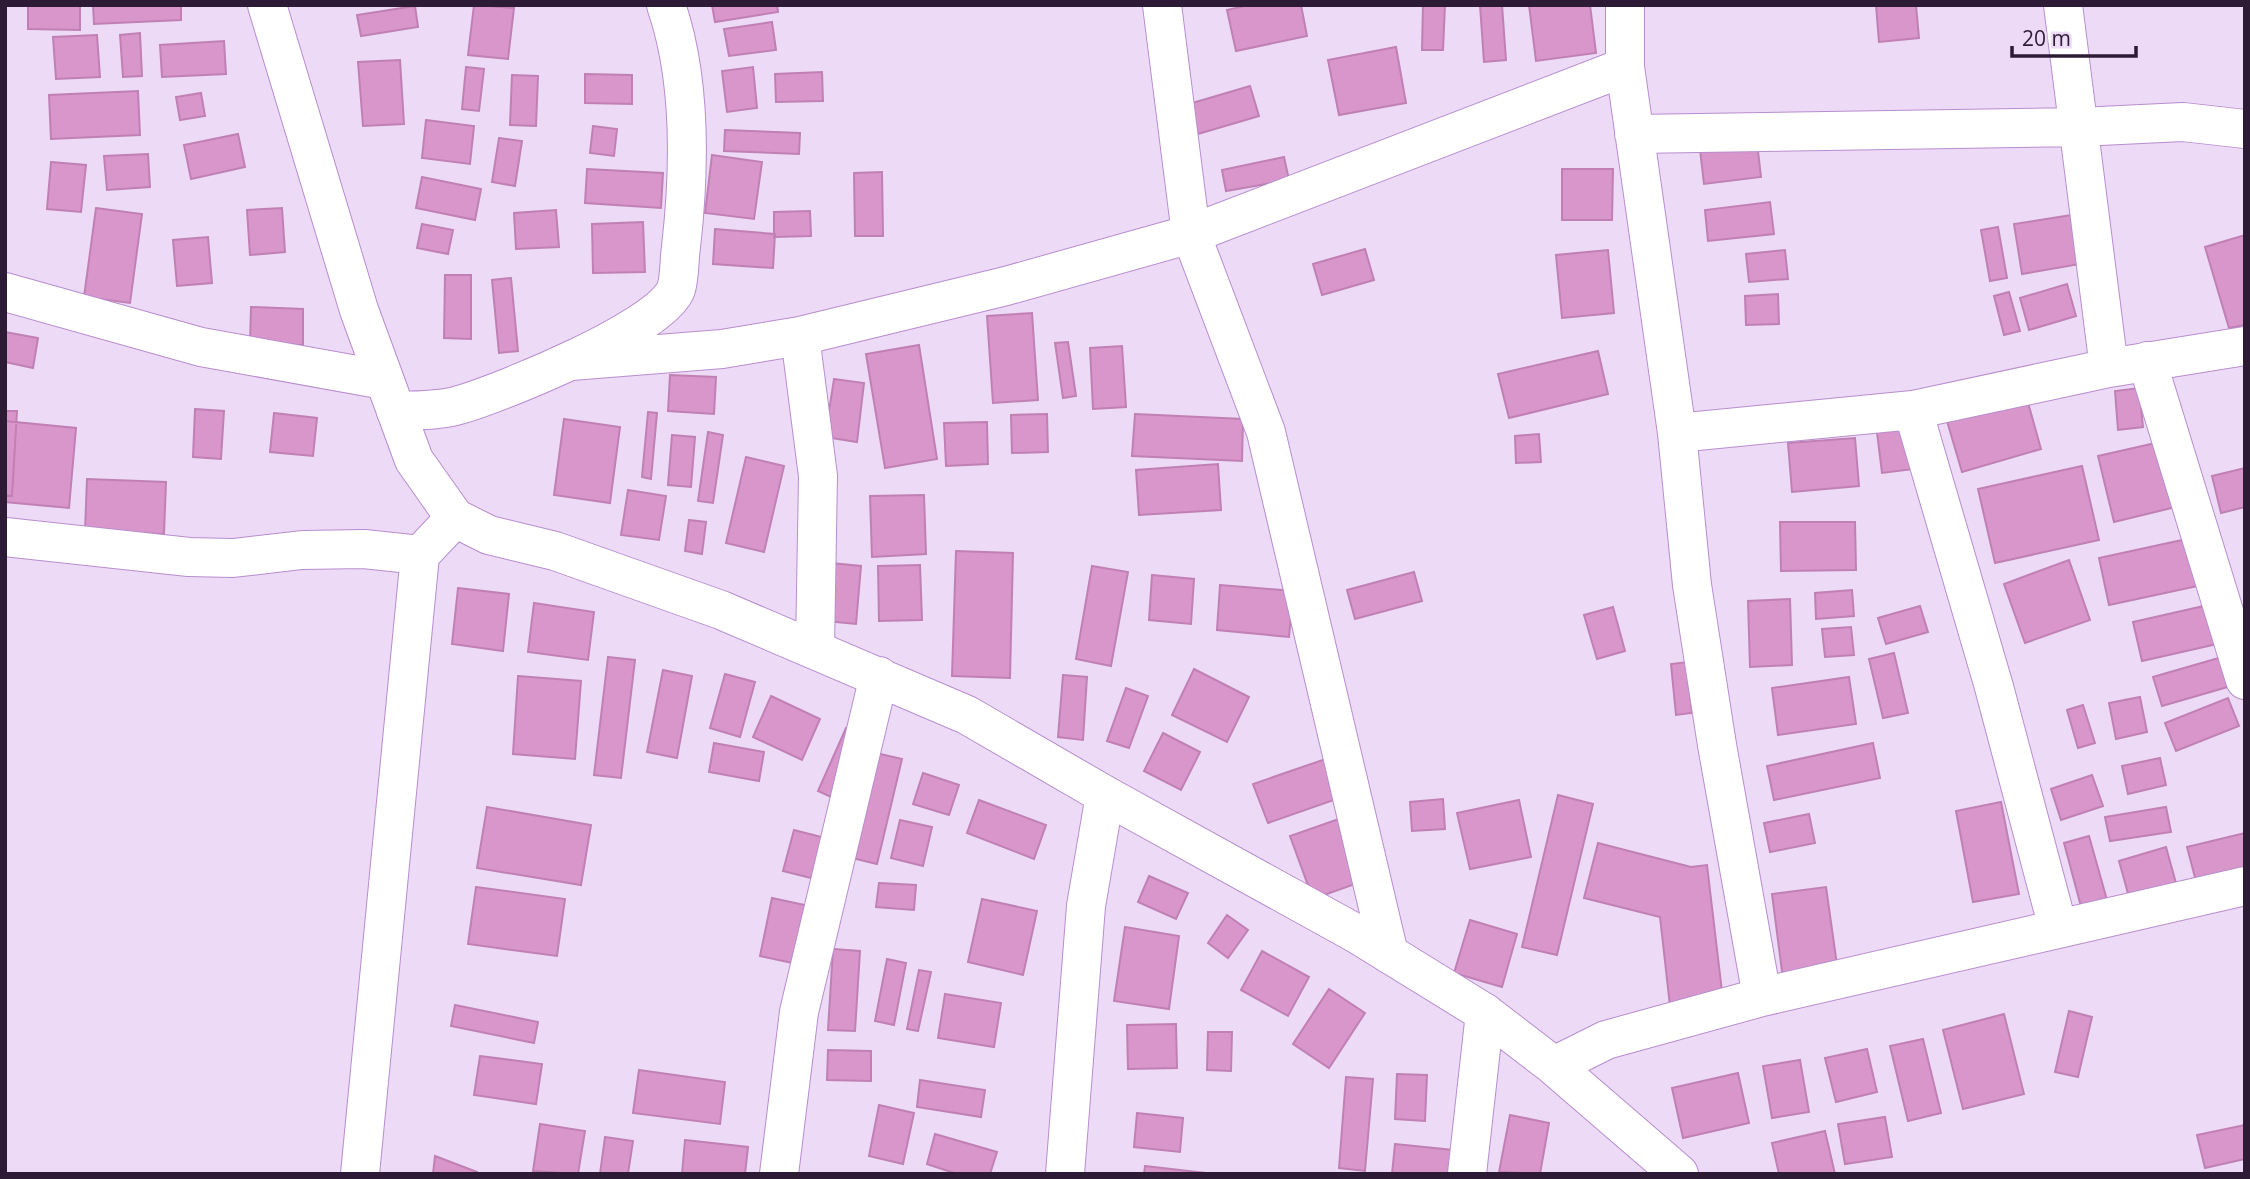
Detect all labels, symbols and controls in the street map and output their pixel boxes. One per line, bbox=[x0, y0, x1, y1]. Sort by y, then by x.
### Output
scale bar bbox=[2012, 14, 2136, 58]
text: 20 m bbox=[2022, 24, 2071, 52]

